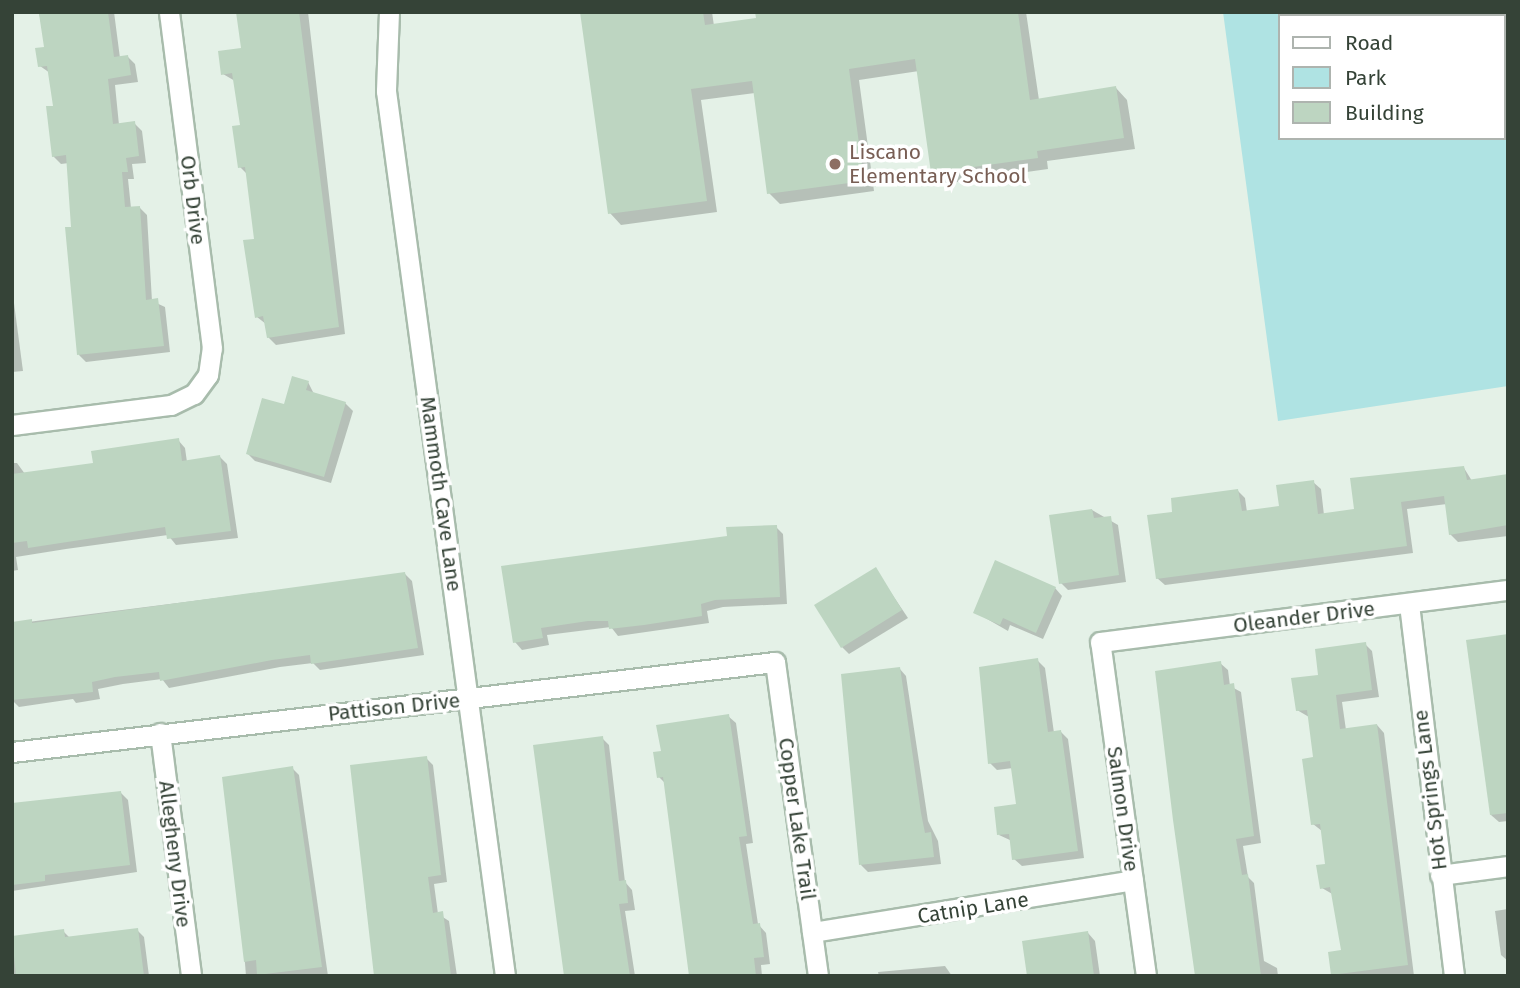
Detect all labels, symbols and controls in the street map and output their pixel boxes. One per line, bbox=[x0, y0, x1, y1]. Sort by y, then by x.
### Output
legend bbox=[1278, 14, 1506, 140]
text: Road bbox=[1345, 30, 1393, 56]
text: Park bbox=[1345, 65, 1386, 91]
text: Building bbox=[1345, 100, 1424, 126]
place label: Liscano Elementary School bbox=[849, 139, 1027, 189]
street label: Orb Drive bbox=[175, 154, 211, 246]
marker: Liscano Elementary School bbox=[827, 156, 843, 172]
street label: Mammoth Cave Lane bbox=[415, 395, 467, 593]
street label: Oleander Drive bbox=[1232, 596, 1376, 638]
street label: Pattison Drive bbox=[327, 688, 461, 726]
street label: Hot Springs Lane bbox=[1408, 708, 1452, 872]
street label: Copper Lake Trail bbox=[773, 736, 821, 902]
street label: Salmon Drive bbox=[1102, 745, 1144, 873]
street label: Allegheny Drive bbox=[153, 779, 197, 929]
street label: Catnip Lane bbox=[916, 887, 1030, 929]

